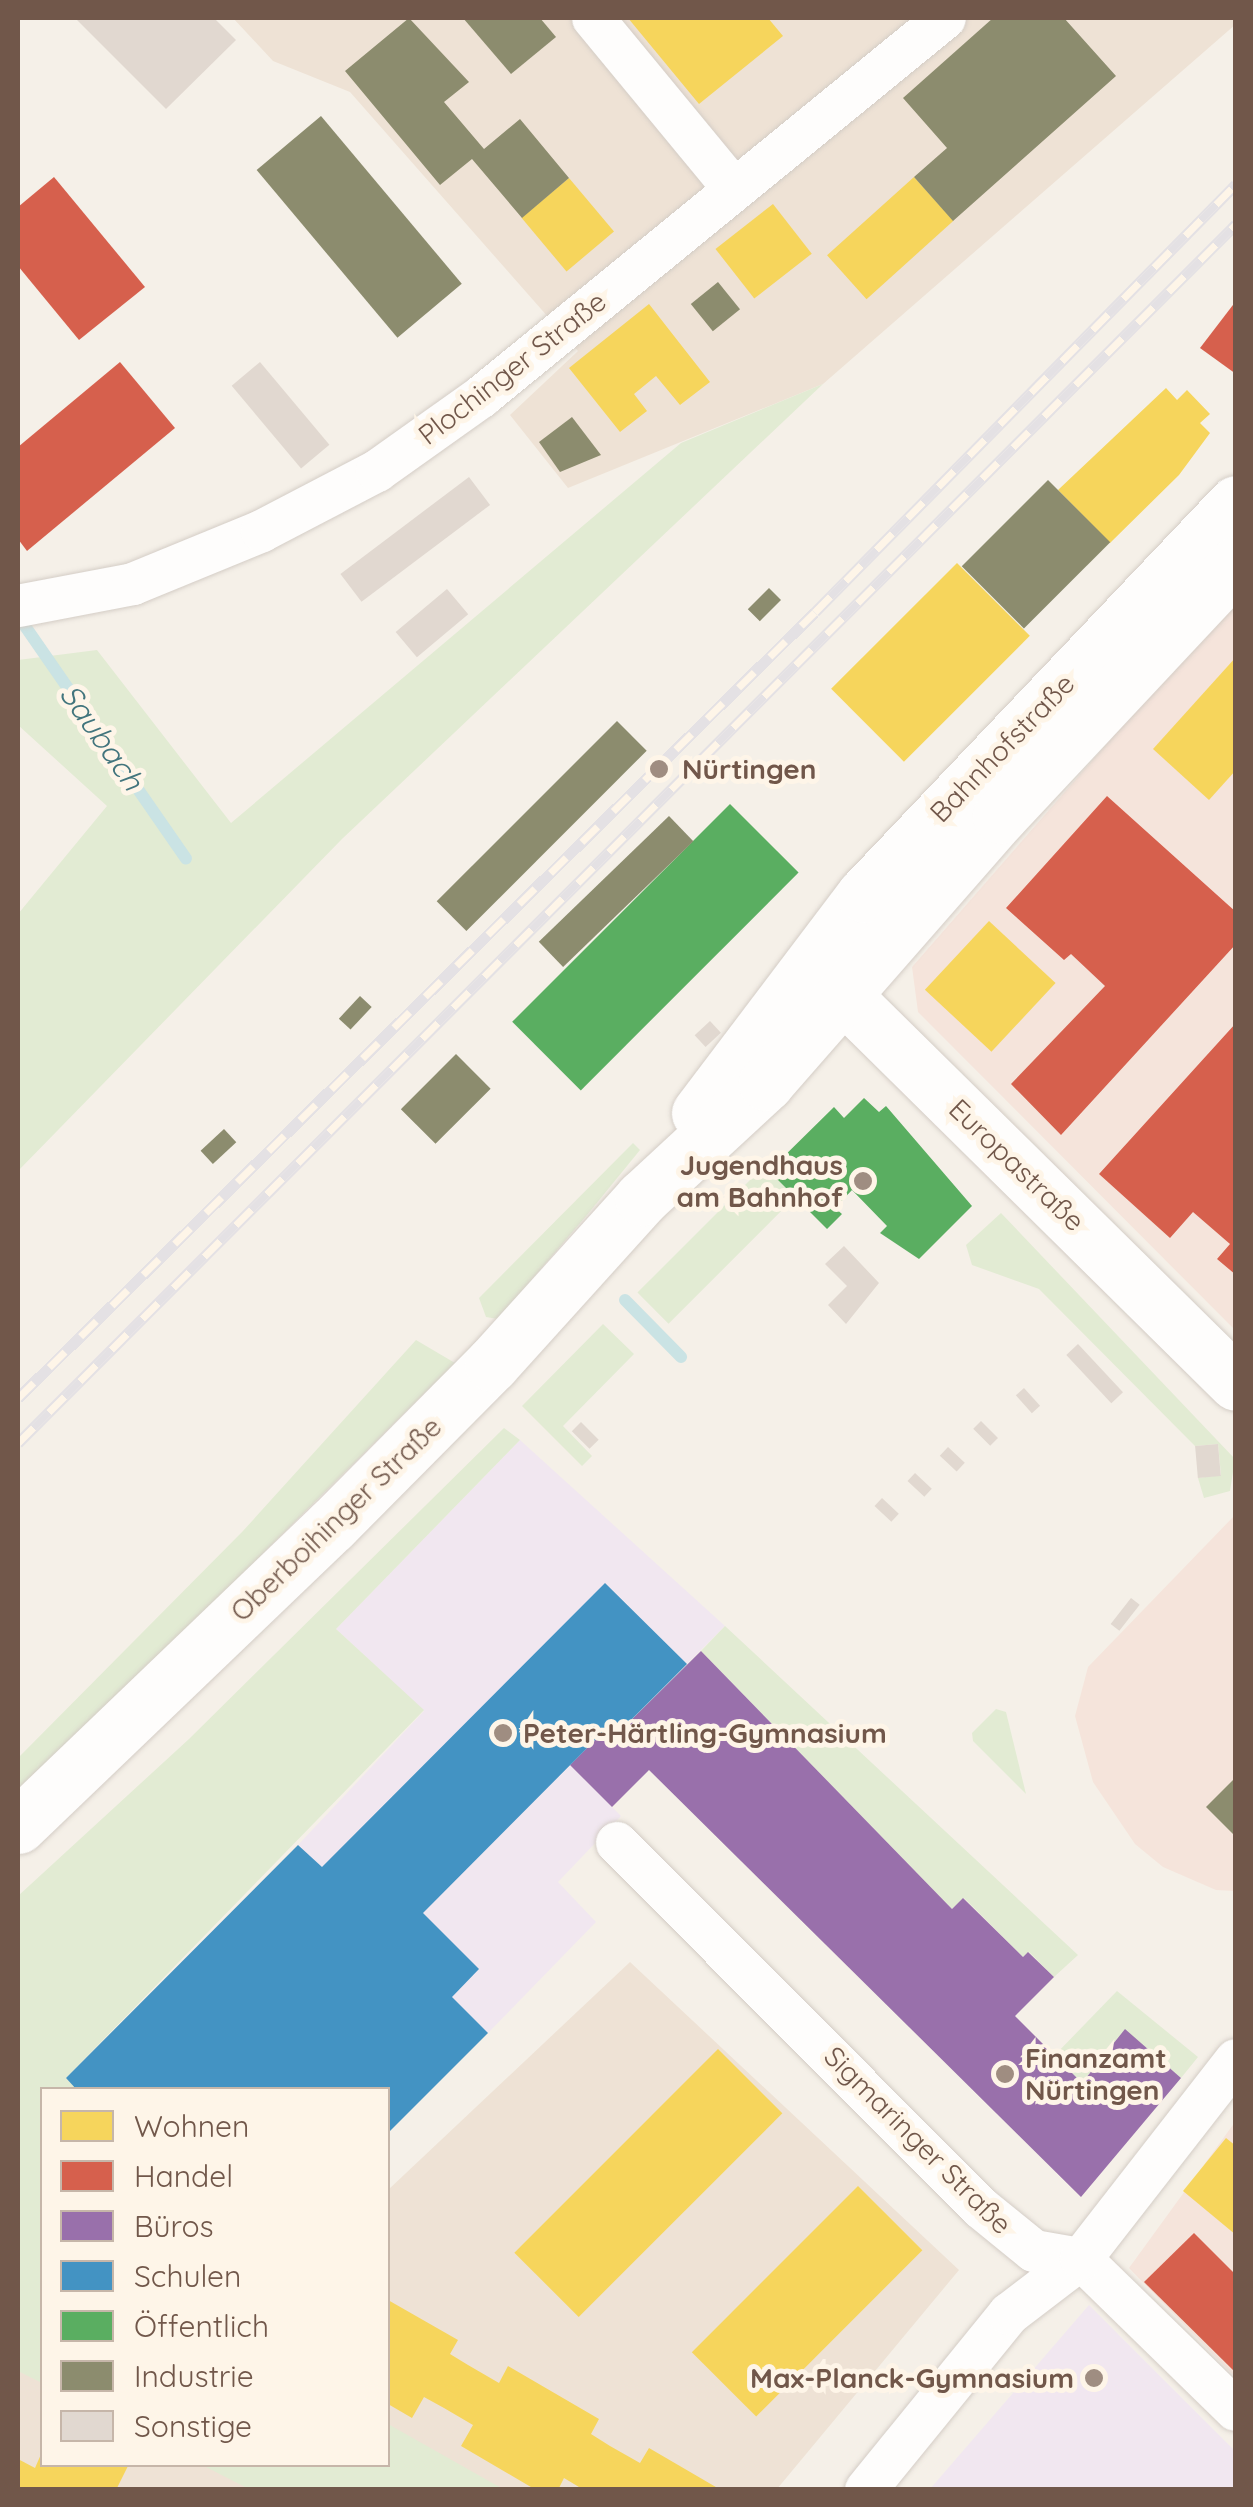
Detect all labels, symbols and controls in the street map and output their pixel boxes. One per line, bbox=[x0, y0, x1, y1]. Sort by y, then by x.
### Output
street label: Plochinger Straße bbox=[411, 284, 613, 452]
street label: Bahnhofstraße bbox=[923, 667, 1081, 829]
water label: Saubach bbox=[53, 677, 151, 797]
place label: Nürtingen bbox=[682, 752, 816, 786]
marker: Nürtingen bbox=[646, 756, 672, 782]
street label: Europastraße bbox=[942, 1092, 1092, 1238]
place label: Jugendhaus am Bahnhof bbox=[677, 1148, 843, 1214]
marker: Jugendhaus am Bahnhof bbox=[852, 1170, 874, 1192]
street label: Oberboihinger Straße bbox=[224, 1410, 448, 1628]
place label: Peter-Härtling-Gymnasium bbox=[523, 1716, 887, 1750]
marker: Peter-Härtling-Gymnasium bbox=[492, 1722, 514, 1744]
street label: Sigmaringer Straße bbox=[817, 2039, 1019, 2241]
place label: Finanzamt Nürtingen bbox=[1025, 2041, 1167, 2107]
marker: Finanzamt Nürtingen bbox=[994, 2063, 1016, 2085]
legend bbox=[40, 2087, 390, 2467]
text: Wohnen bbox=[134, 2107, 249, 2145]
text: Handel bbox=[134, 2157, 233, 2195]
text: Büros bbox=[134, 2207, 214, 2245]
text: Schulen bbox=[134, 2257, 241, 2295]
text: Öffentlich bbox=[134, 2307, 269, 2345]
text: Industrie bbox=[134, 2357, 254, 2395]
place label: Max-Planck-Gymnasium bbox=[750, 2361, 1074, 2395]
marker: Max-Planck-Gymnasium bbox=[1083, 2367, 1105, 2389]
text: Sonstige bbox=[134, 2407, 252, 2445]

